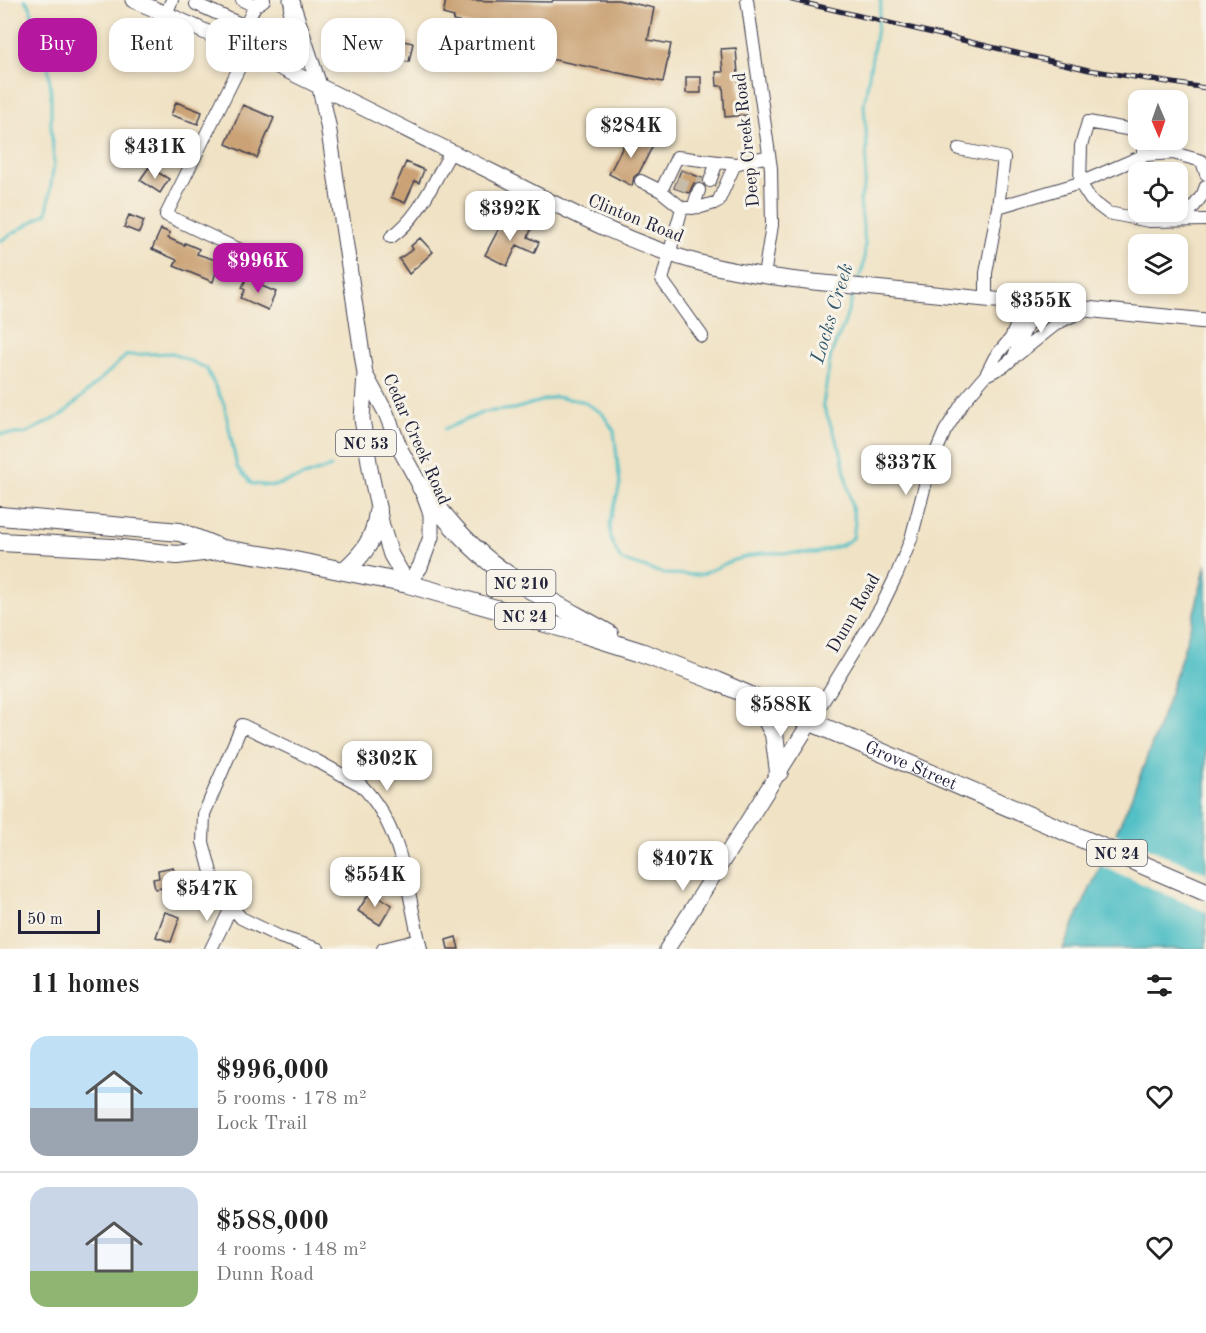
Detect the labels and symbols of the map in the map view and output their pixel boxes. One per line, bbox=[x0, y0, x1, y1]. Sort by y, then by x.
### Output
street label: Deep Creek Road bbox=[731, 72, 763, 208]
north arrow bbox=[1128, 90, 1188, 150]
pin: $284K bbox=[589, 108, 673, 159]
pin: $431K bbox=[113, 129, 197, 180]
pin: $392K bbox=[468, 191, 552, 242]
street label: Clinton Road bbox=[585, 192, 686, 246]
pin: $996K bbox=[216, 243, 300, 294]
water label: Locks Creek bbox=[808, 261, 858, 367]
pin: $355K bbox=[999, 283, 1083, 334]
street label: Cedar Creek Road bbox=[379, 371, 453, 508]
road number: NC 53 bbox=[336, 430, 396, 456]
pin: $337K bbox=[864, 445, 948, 496]
road number: NC 210 bbox=[486, 570, 556, 596]
street label: Dunn Road bbox=[824, 571, 884, 656]
road number: NC 24 bbox=[495, 603, 555, 629]
pin: $588K bbox=[739, 687, 823, 738]
street label: Grove Street bbox=[862, 738, 960, 794]
pin: $302K bbox=[345, 741, 429, 792]
road number: NC 24 bbox=[1087, 840, 1147, 866]
pin: $407K bbox=[641, 841, 725, 892]
pin: $554K bbox=[333, 857, 417, 908]
pin: $547K bbox=[165, 871, 249, 922]
scale bar bbox=[18, 907, 100, 934]

